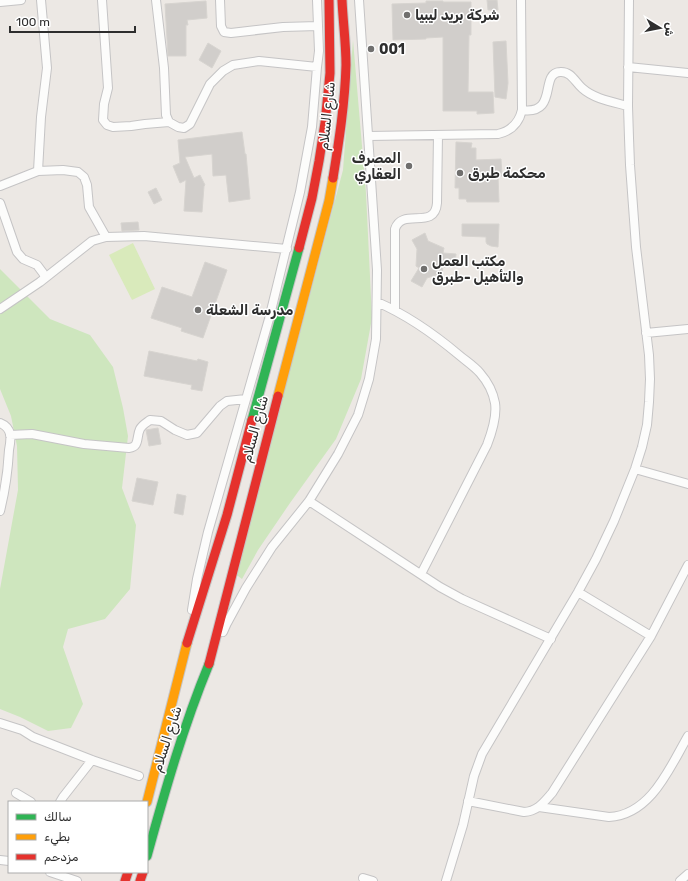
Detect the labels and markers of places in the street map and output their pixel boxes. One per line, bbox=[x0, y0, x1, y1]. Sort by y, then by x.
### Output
place label: شركة بريد ليبيا bbox=[415, 7, 500, 24]
marker: شركة بريد ليبيا bbox=[402, 10, 412, 20]
place label: 001 bbox=[379, 41, 405, 58]
marker: 001 bbox=[366, 44, 376, 54]
place label: المصرف العقاري bbox=[352, 150, 401, 184]
marker: المصرف العقاري bbox=[404, 161, 414, 171]
place label: محكمة طبرق bbox=[468, 165, 546, 182]
marker: محكمة طبرق bbox=[455, 168, 465, 178]
place label: مكتب العمل والتأهيل -طبرق bbox=[432, 253, 524, 286]
marker: مكتب العمل والتأهيل -طبرق bbox=[419, 264, 429, 274]
place label: مدرسة الشعلة bbox=[206, 302, 293, 319]
marker: مدرسة الشعلة bbox=[193, 305, 203, 315]

